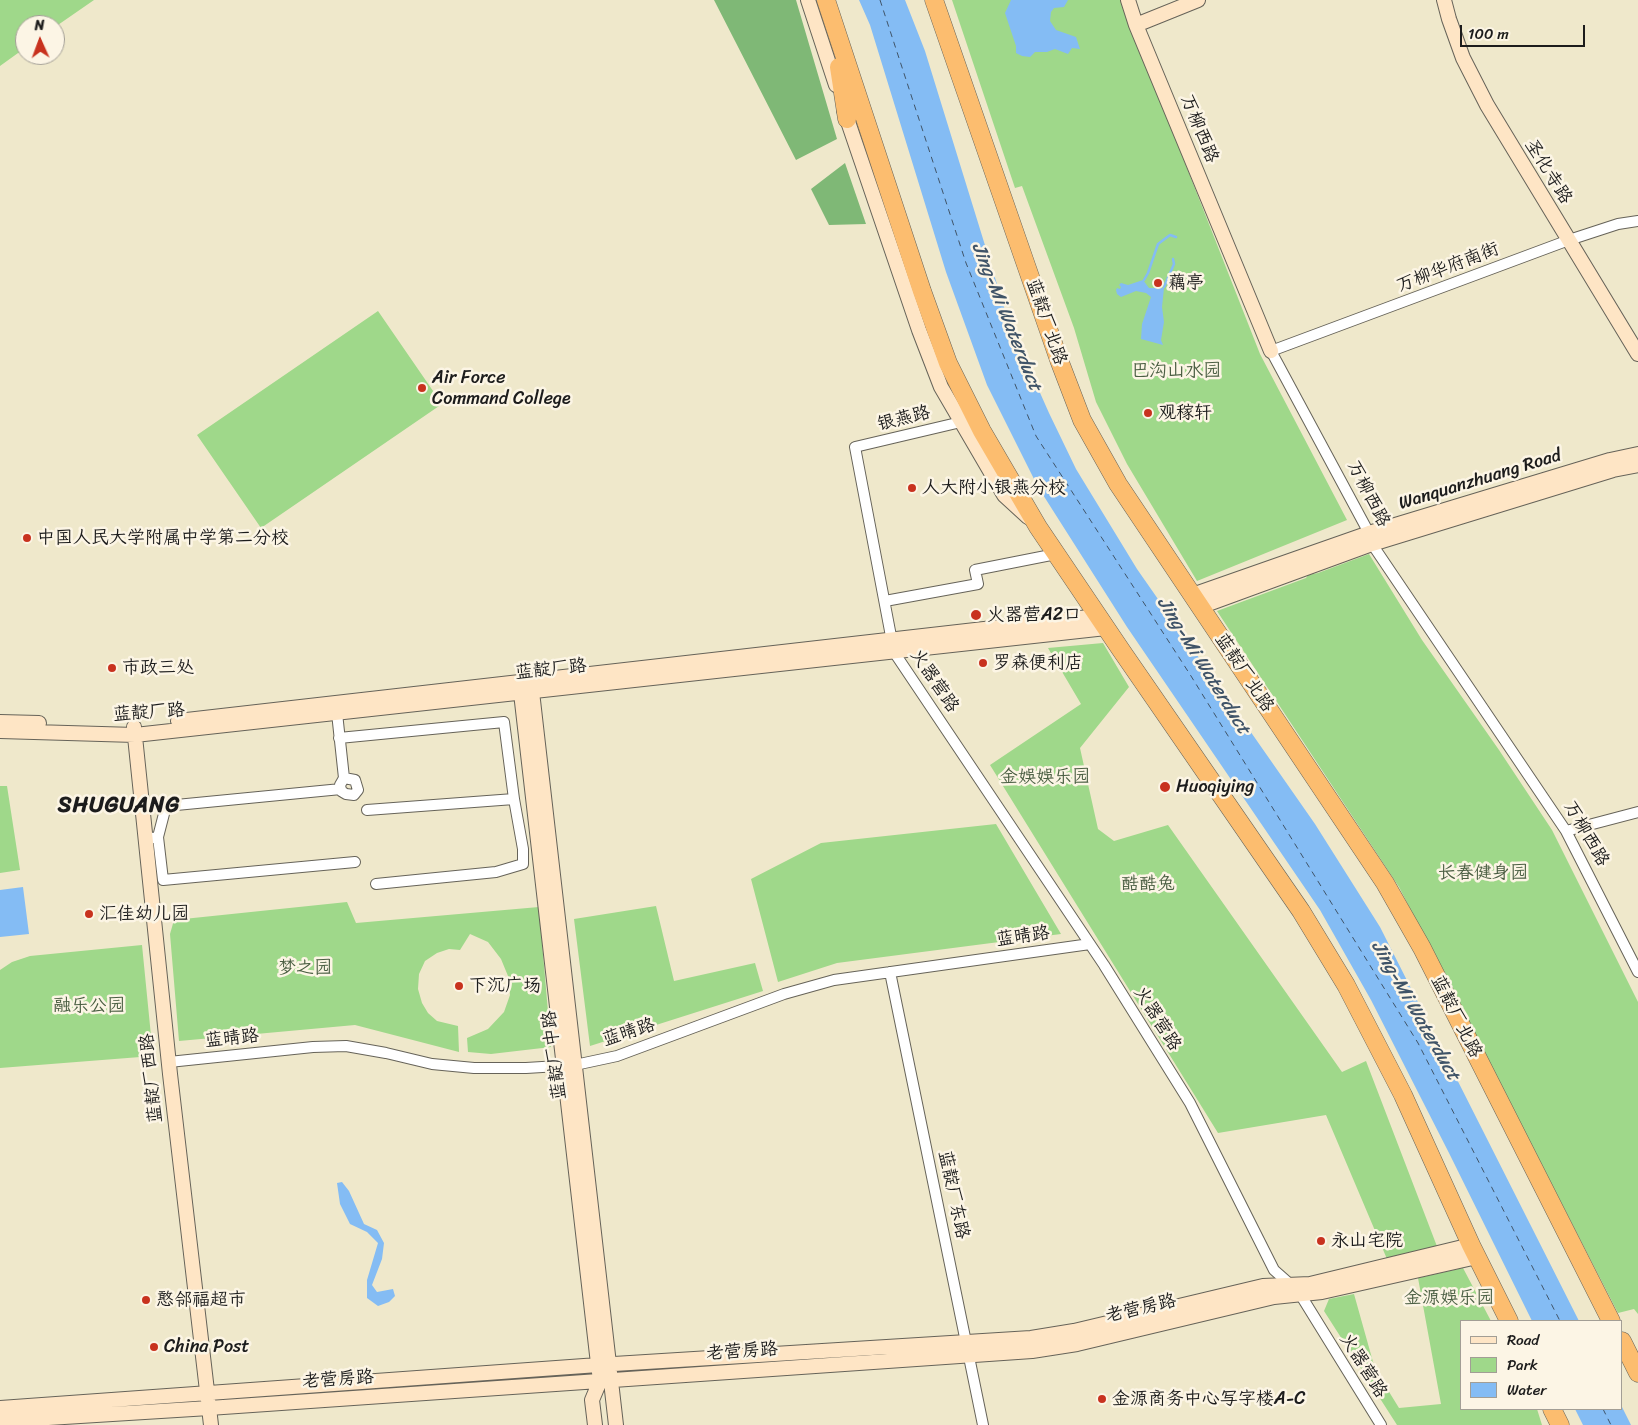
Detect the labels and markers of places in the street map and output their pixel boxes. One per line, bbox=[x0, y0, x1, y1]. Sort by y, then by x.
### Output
place label: 藕亭 bbox=[1168, 272, 1204, 294]
marker: 藕亭 bbox=[1152, 277, 1164, 289]
place label: Air Force Command College bbox=[432, 367, 571, 409]
marker: Air Force Command College bbox=[416, 382, 428, 394]
place label: 观稼轩 bbox=[1158, 402, 1212, 424]
marker: 观稼轩 bbox=[1142, 407, 1154, 419]
place label: 人大附小银燕分校 bbox=[922, 477, 1066, 499]
marker: 人大附小银燕分校 bbox=[906, 482, 918, 494]
place label: 中国人民大学附属中学第二分校 bbox=[37, 527, 289, 549]
marker: 中国人民大学附属中学第二分校 bbox=[21, 532, 33, 544]
place label: 火器营A2口 bbox=[987, 604, 1081, 626]
marker: 火器营A2口 bbox=[969, 608, 983, 622]
place label: 罗森便利店 bbox=[993, 652, 1083, 674]
place label: 市政三处 bbox=[122, 657, 194, 679]
marker: 罗森便利店 bbox=[977, 657, 989, 669]
marker: 市政三处 bbox=[106, 662, 118, 674]
place label: Huoqiying bbox=[1176, 776, 1254, 798]
marker: Huoqiying bbox=[1158, 780, 1172, 794]
place label: 汇佳幼儿园 bbox=[99, 903, 189, 925]
marker: 汇佳幼儿园 bbox=[83, 908, 95, 920]
place label: 下沉广场 bbox=[469, 975, 541, 997]
marker: 下沉广场 bbox=[453, 980, 465, 992]
place label: 永山宅院 bbox=[1331, 1230, 1403, 1252]
marker: 永山宅院 bbox=[1315, 1235, 1327, 1247]
place label: 憨邻福超市 bbox=[156, 1289, 246, 1311]
marker: 憨邻福超市 bbox=[140, 1294, 152, 1306]
place label: China Post bbox=[164, 1336, 249, 1358]
marker: China Post bbox=[148, 1341, 160, 1353]
place label: 金源商务中心写字楼A-C bbox=[1112, 1388, 1305, 1410]
marker: 金源商务中心写字楼A-C bbox=[1096, 1393, 1108, 1405]

